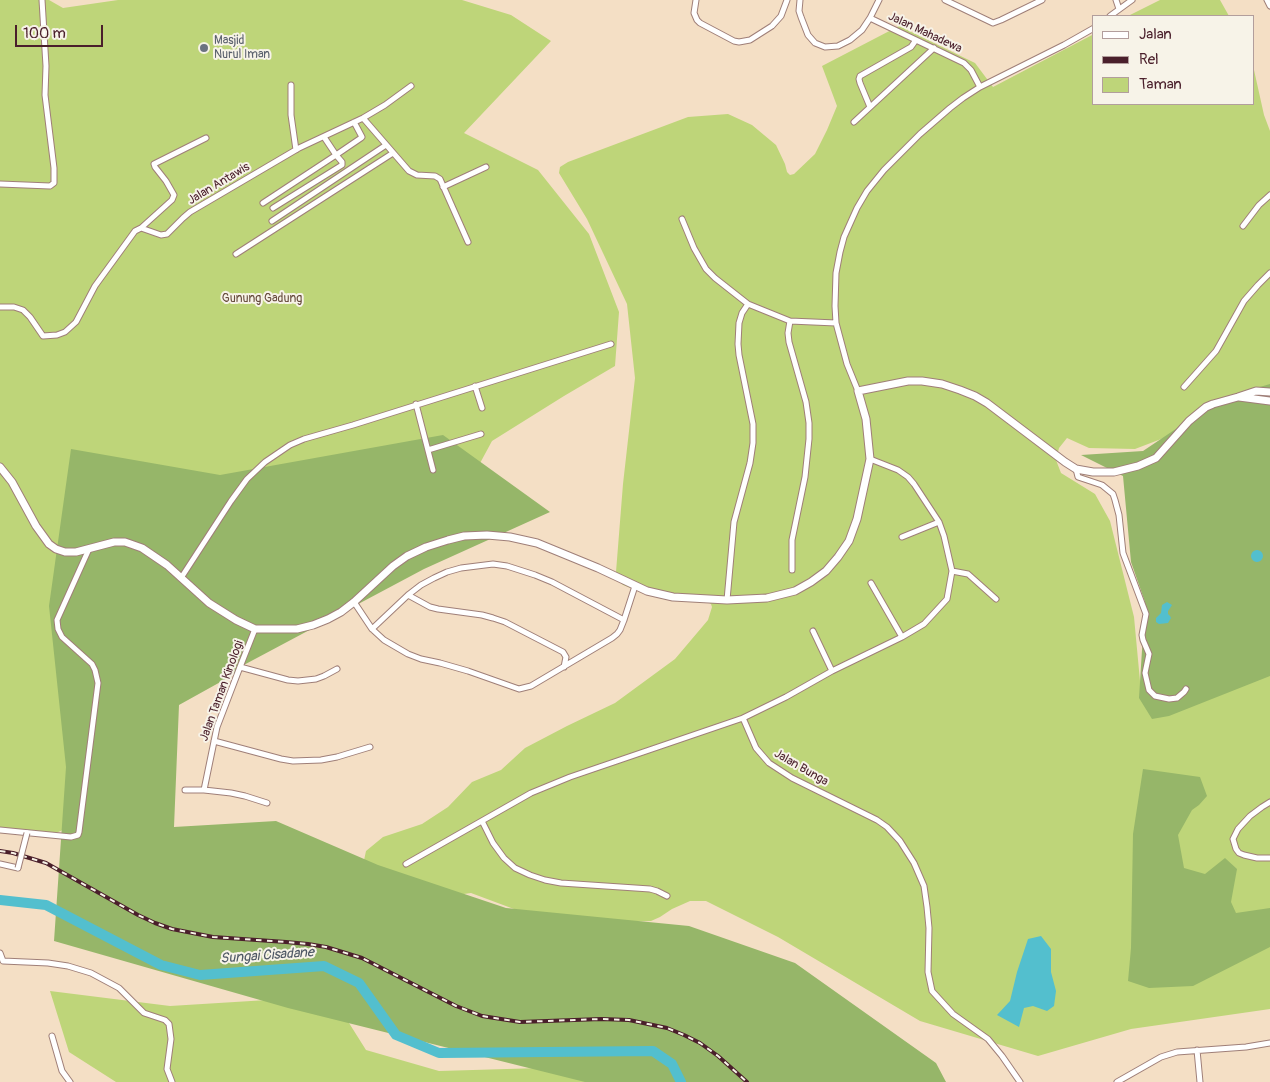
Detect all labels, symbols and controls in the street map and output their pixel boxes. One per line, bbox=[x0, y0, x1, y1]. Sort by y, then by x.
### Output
street label: Jalan Mahadewa bbox=[886, 10, 964, 56]
scale bar bbox=[18, 15, 105, 47]
legend bbox=[1092, 15, 1255, 105]
text: 100 m bbox=[23, 24, 66, 43]
text: Jalan bbox=[1139, 25, 1172, 44]
place label: Masjid Nurul Iman bbox=[214, 34, 270, 62]
marker: Masjid Nurul Iman bbox=[198, 42, 210, 54]
text: Rel bbox=[1139, 50, 1159, 69]
text: Taman bbox=[1139, 75, 1182, 94]
street label: Jalan Antawis bbox=[186, 160, 252, 208]
park label: Gunung Gadung bbox=[222, 292, 302, 306]
street label: Jalan Taman Kinologi bbox=[197, 639, 247, 743]
street label: Jalan Bunga bbox=[771, 747, 831, 789]
water label: Sungai Cisadane bbox=[220, 944, 314, 968]

